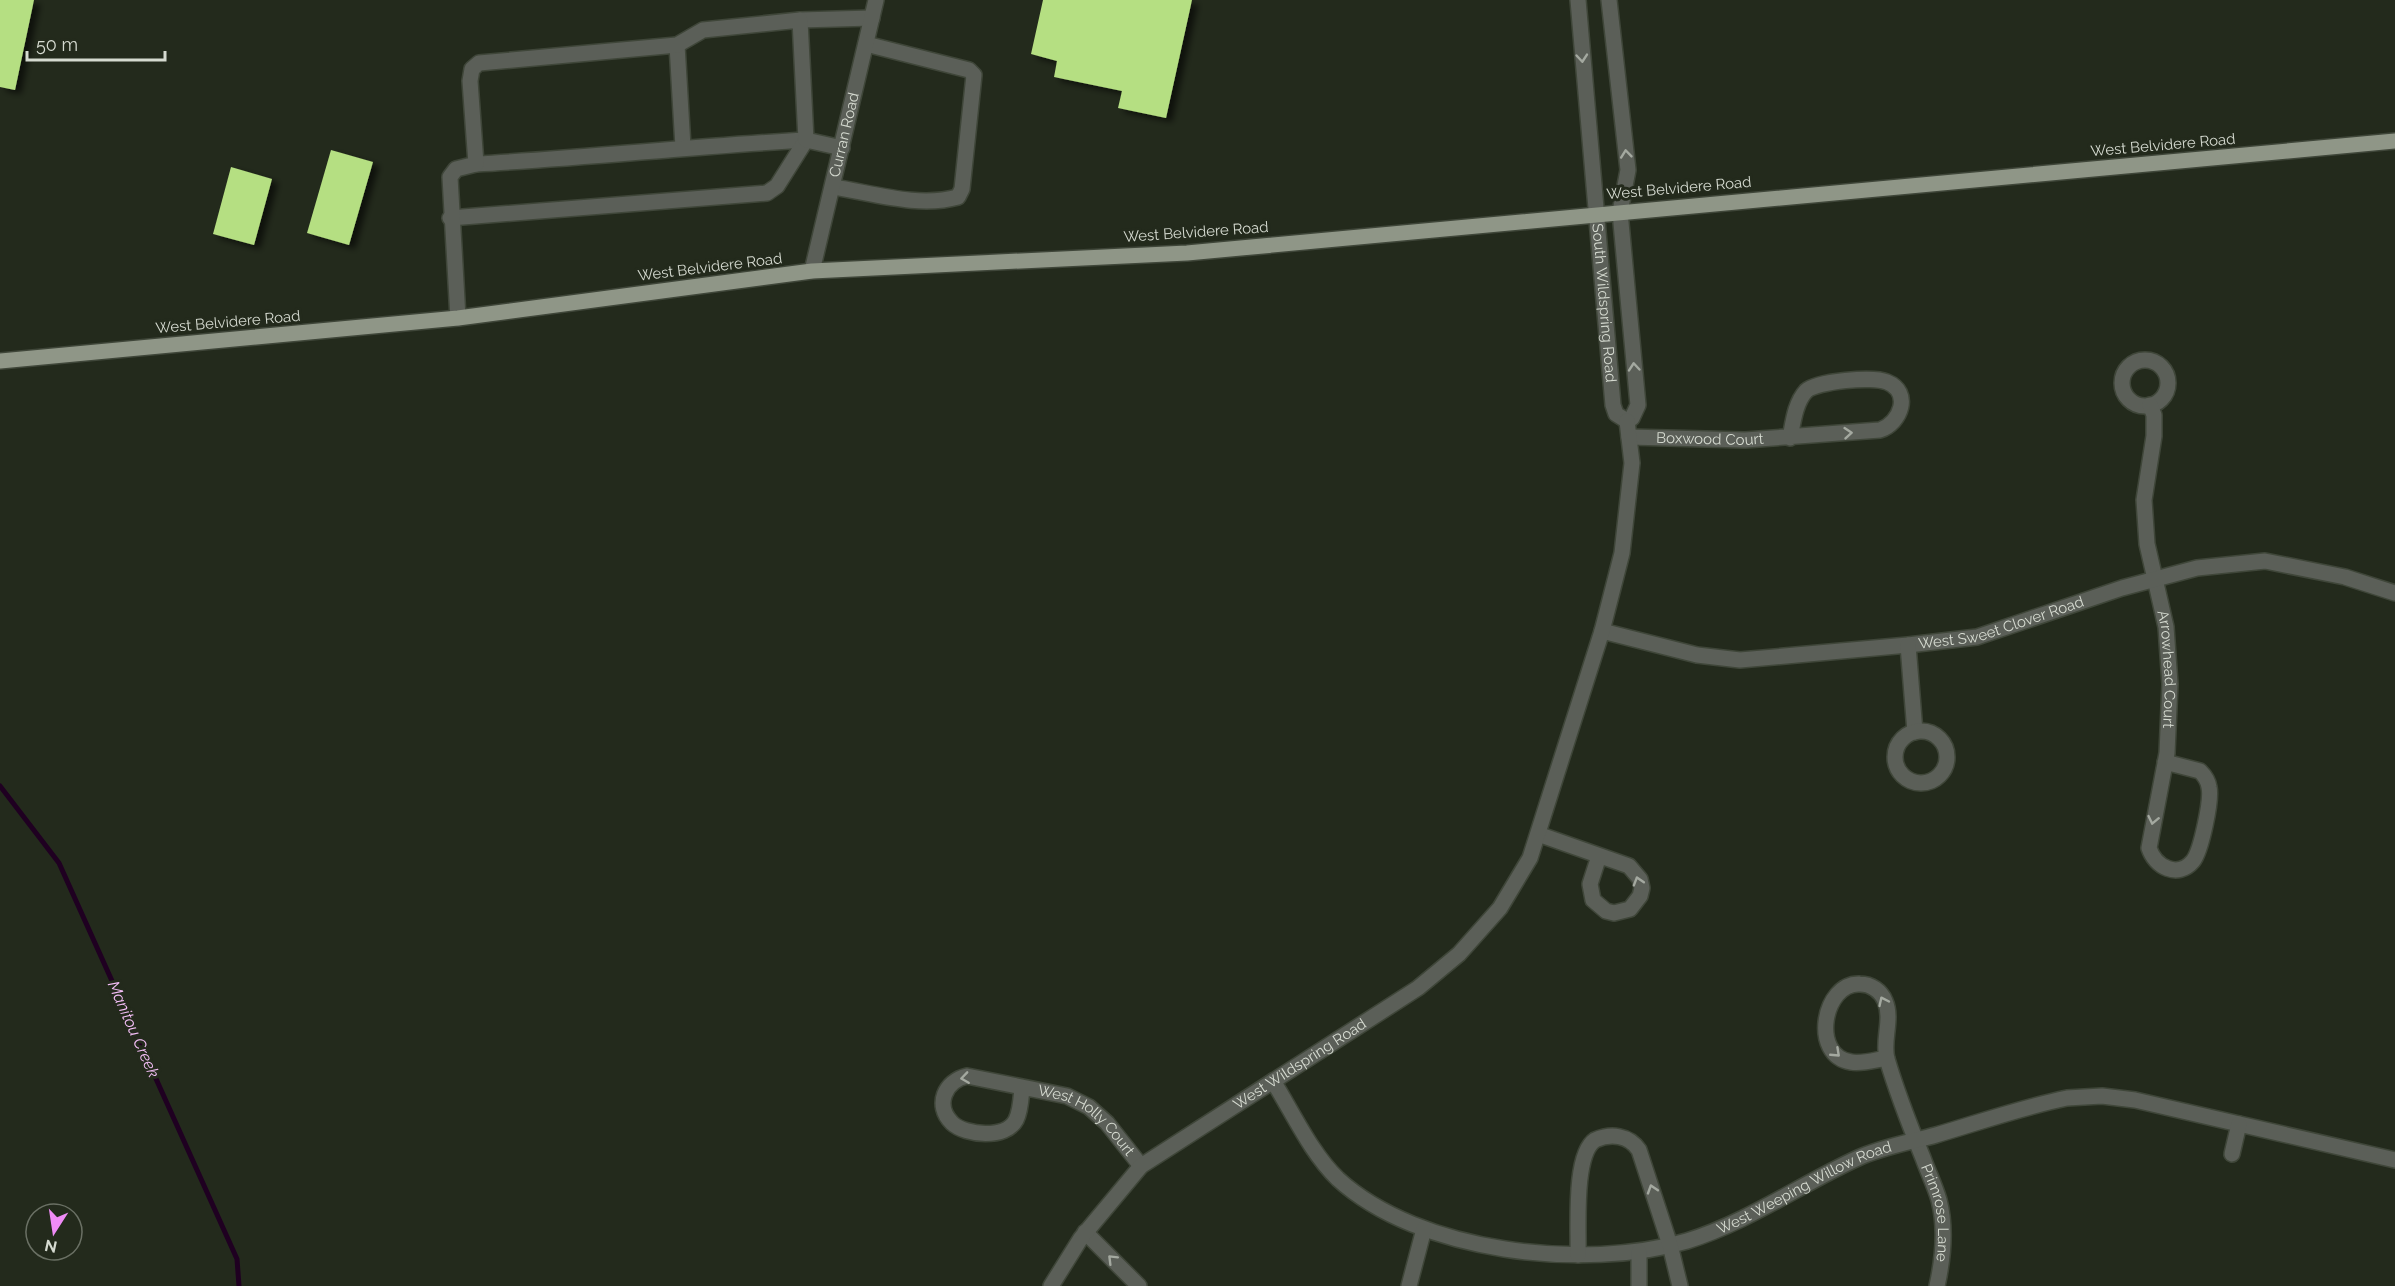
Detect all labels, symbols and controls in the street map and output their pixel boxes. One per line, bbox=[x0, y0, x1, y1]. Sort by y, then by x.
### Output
scale bar bbox=[27, 24, 165, 62]
text: 50 m bbox=[36, 34, 78, 55]
one-way arrow bbox=[1575, 54, 1588, 63]
street label: Curran Road bbox=[825, 91, 863, 179]
street label: West Belvidere Road bbox=[2090, 130, 2236, 160]
one-way arrow bbox=[1620, 149, 1633, 159]
street label: West Belvidere Road bbox=[1606, 173, 1752, 203]
street label: West Belvidere Road bbox=[1123, 218, 1269, 246]
street label: South Wildspring Road bbox=[1588, 223, 1620, 383]
street label: West Belvidere Road bbox=[637, 249, 783, 285]
street label: West Belvidere Road bbox=[155, 307, 301, 337]
one-way arrow bbox=[1628, 362, 1641, 371]
one-way arrow bbox=[1843, 427, 1852, 440]
street label: Boxwood Court bbox=[1656, 429, 1764, 449]
street label: West Sweet Clover Road bbox=[1917, 593, 2086, 653]
street label: Arrowhead Court bbox=[2153, 608, 2179, 729]
one-way arrow bbox=[2147, 814, 2160, 824]
one-way arrow bbox=[1633, 876, 1645, 887]
water label: Manitou Creek bbox=[104, 978, 164, 1081]
one-way arrow bbox=[1878, 996, 1890, 1007]
street label: West Wildspring Road bbox=[1230, 1015, 1370, 1113]
one-way arrow bbox=[1829, 1046, 1839, 1057]
one-way arrow bbox=[960, 1072, 970, 1084]
street label: West Holly Court bbox=[1036, 1081, 1138, 1159]
street label: West Weeping Willow Road bbox=[1714, 1138, 1894, 1238]
street label: Primrose Lane bbox=[1917, 1161, 1952, 1263]
one-way arrow bbox=[1646, 1184, 1659, 1195]
north arrow bbox=[24, 1202, 84, 1262]
text: N bbox=[43, 1236, 59, 1257]
one-way arrow bbox=[1108, 1256, 1119, 1267]

